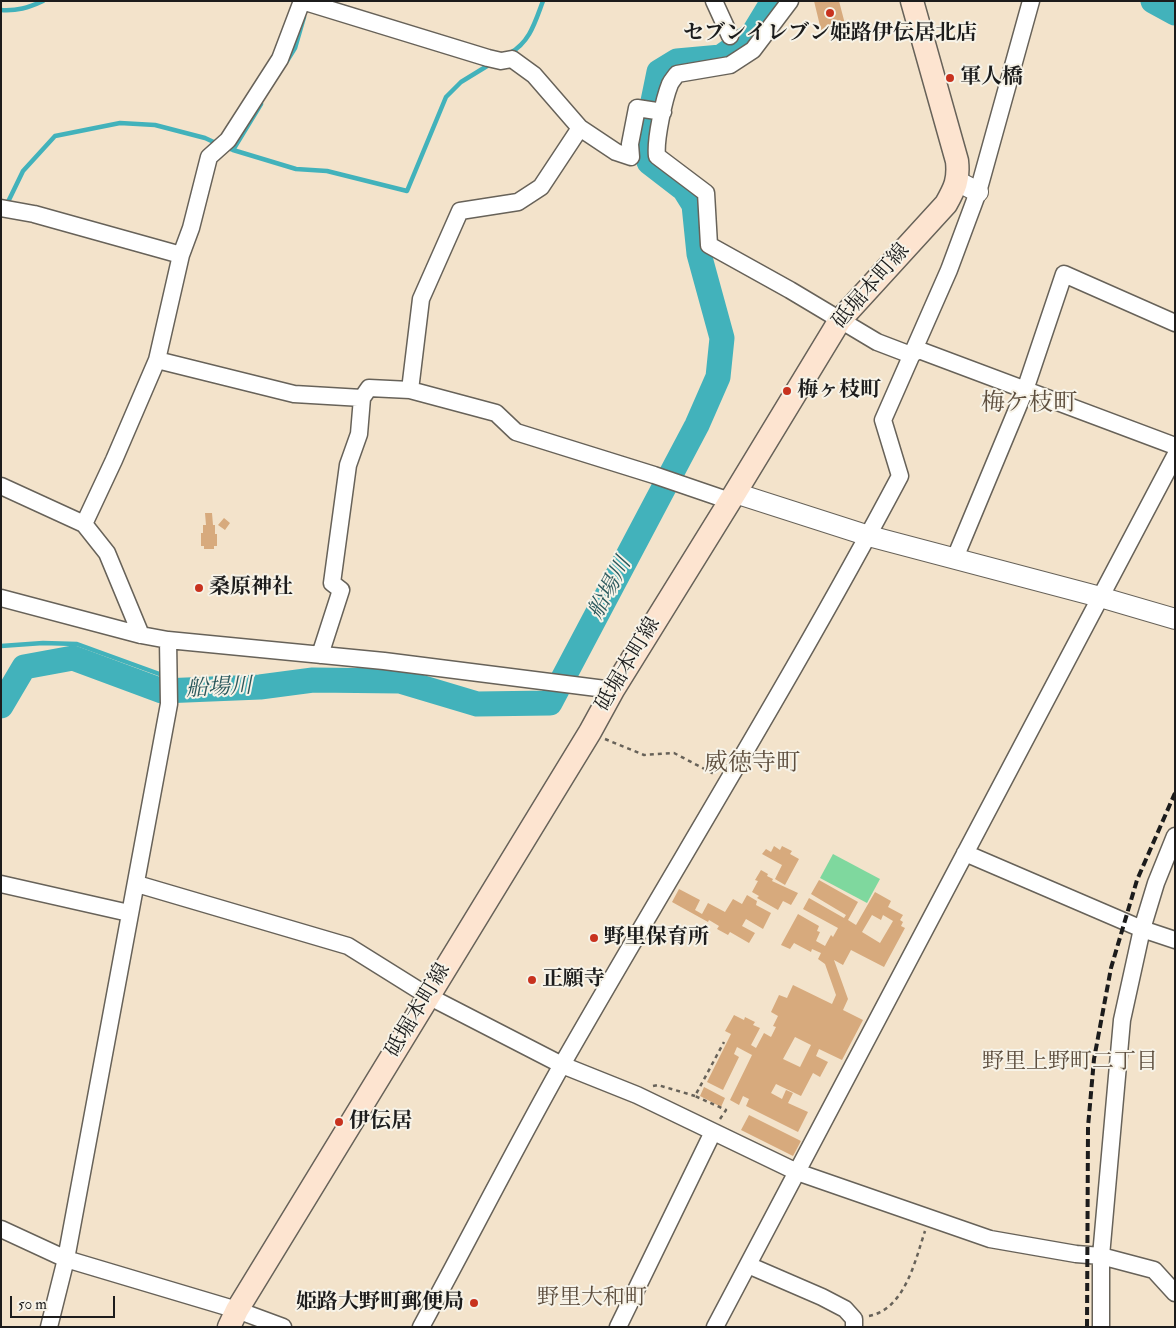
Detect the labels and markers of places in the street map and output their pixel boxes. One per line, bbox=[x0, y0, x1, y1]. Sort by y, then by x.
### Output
marker: セブンイレブン姫路伊伝居北店 bbox=[824, 7, 836, 19]
place label: セブンイレブン姫路伊伝居北店 bbox=[683, 21, 977, 47]
place label: 軍人橋 bbox=[960, 65, 1023, 91]
marker: 軍人橋 bbox=[944, 72, 956, 84]
place label: 梅ヶ枝町 bbox=[797, 378, 881, 404]
marker: 梅ヶ枝町 bbox=[781, 385, 793, 397]
place label: 桑原神社 bbox=[209, 575, 293, 601]
marker: 桑原神社 bbox=[193, 582, 205, 594]
place label: 野里保育所 bbox=[604, 925, 709, 951]
marker: 野里保育所 bbox=[588, 932, 600, 944]
place label: 正願寺 bbox=[542, 967, 605, 993]
marker: 正願寺 bbox=[526, 974, 538, 986]
place label: 伊伝居 bbox=[349, 1109, 412, 1135]
marker: 伊伝居 bbox=[333, 1116, 345, 1128]
place label: 姫路大野町郵便局 bbox=[296, 1290, 464, 1316]
marker: 姫路大野町郵便局 bbox=[468, 1297, 480, 1309]

